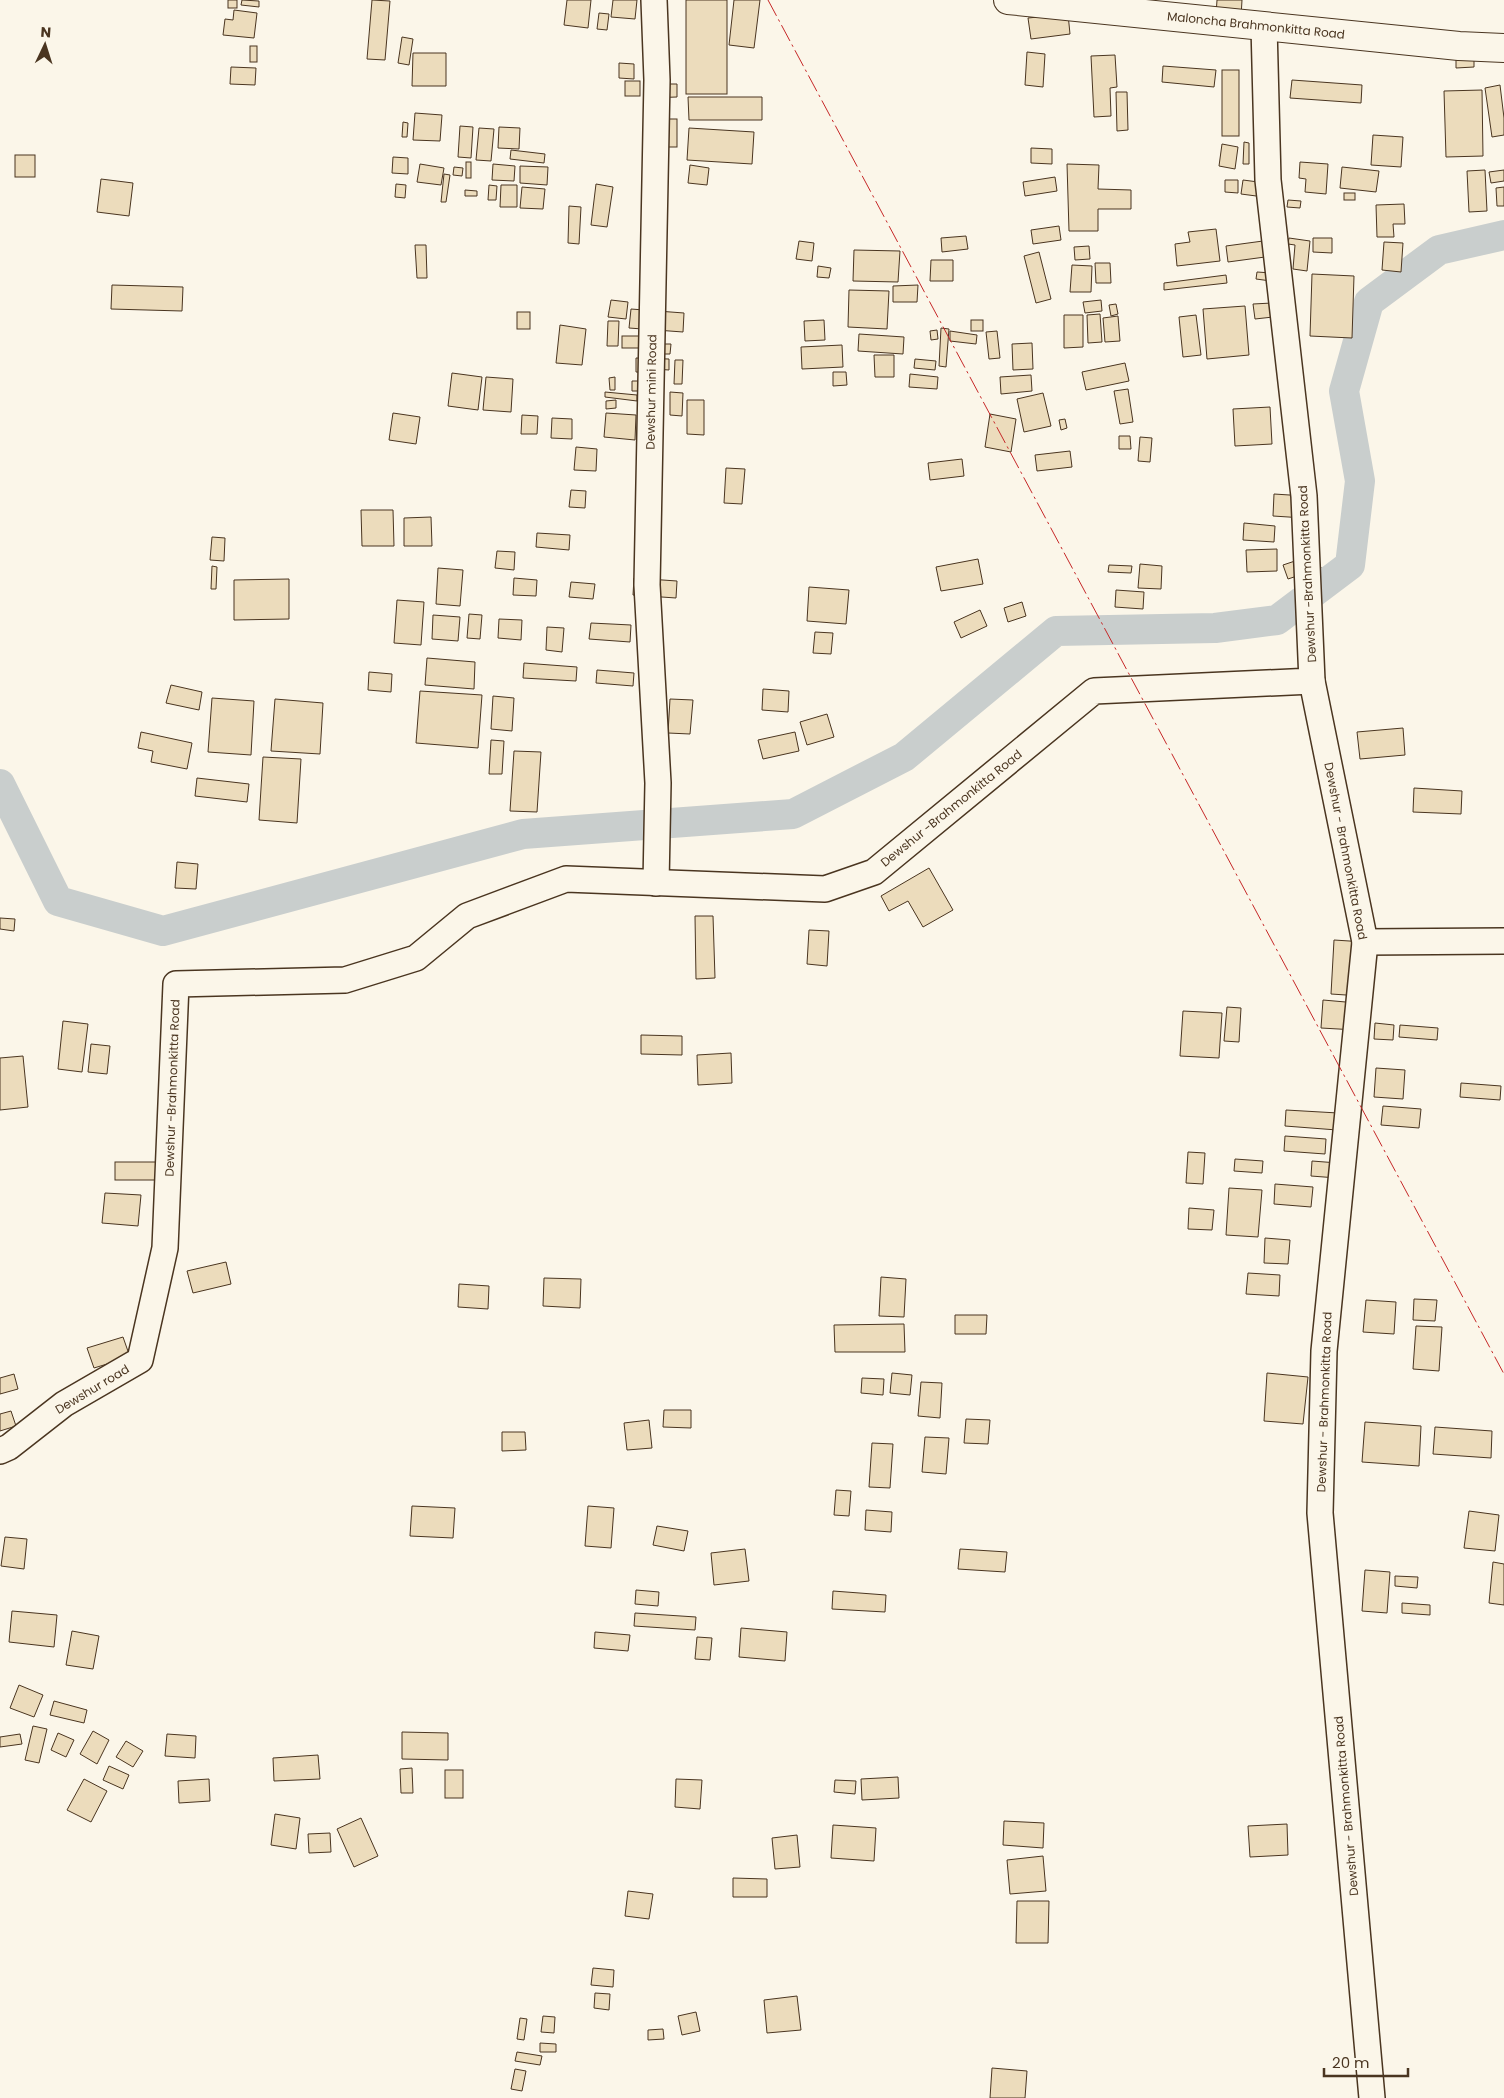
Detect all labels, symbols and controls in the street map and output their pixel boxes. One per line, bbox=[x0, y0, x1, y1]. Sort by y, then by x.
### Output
street label: Maloncha Brahmonkitta Road bbox=[1166, 7, 1346, 43]
north arrow bbox=[20, 20, 70, 70]
text: N bbox=[40, 22, 52, 42]
street label: Dewshur mini Road bbox=[641, 334, 661, 450]
street label: Dewshur -Brahmonkitta Road bbox=[1294, 485, 1320, 663]
street label: Dewshur -Brahmonkitta Road bbox=[877, 746, 1025, 870]
street label: Dewshur - Brahmonkitta Road bbox=[1320, 761, 1372, 941]
street label: Dewshur -Brahmonkitta Road bbox=[160, 999, 184, 1177]
street label: Dewshur - Brahmonkitta Road bbox=[1312, 1311, 1336, 1493]
street label: Dewshur road bbox=[52, 1360, 132, 1418]
street label: Dewshur - Brahmonkitta Road bbox=[1330, 1715, 1362, 1897]
scale bar bbox=[1324, 2046, 1408, 2078]
text: 20 m bbox=[1332, 2052, 1370, 2073]

